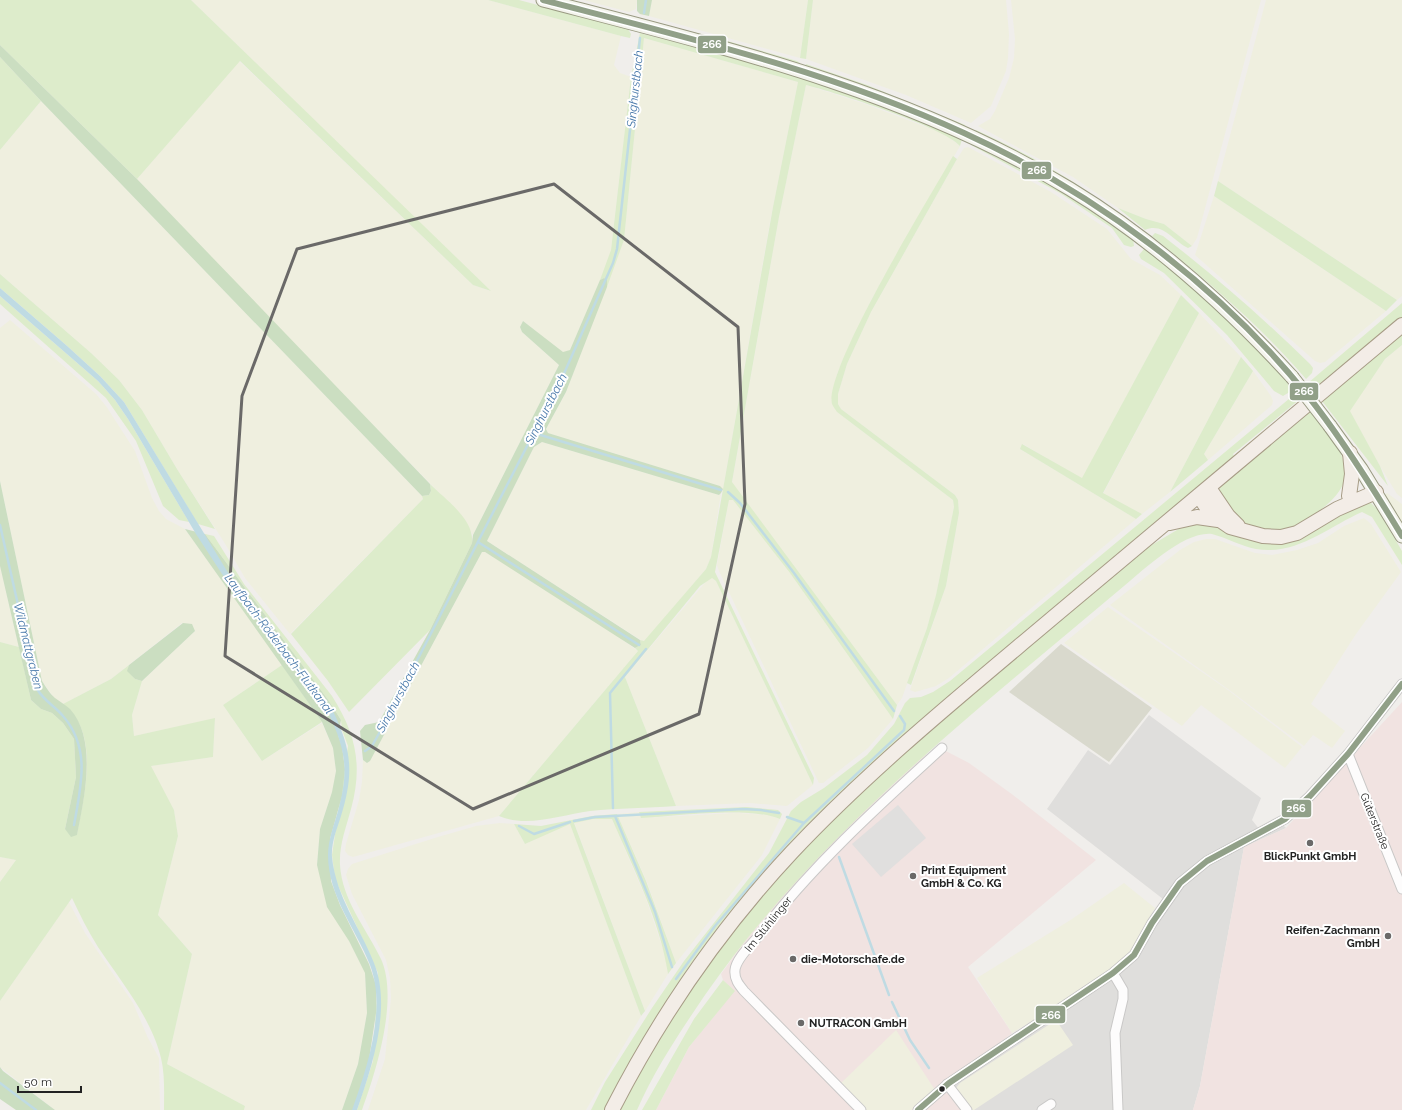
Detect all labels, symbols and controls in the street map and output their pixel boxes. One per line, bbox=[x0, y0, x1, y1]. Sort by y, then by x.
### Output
line badge: 266 bbox=[697, 35, 727, 54]
text: 266 bbox=[702, 38, 722, 51]
water label: Singhurstbach bbox=[624, 49, 646, 129]
line badge: 266 bbox=[1021, 161, 1052, 180]
text: 266 bbox=[1027, 164, 1047, 177]
water label: Singhurstbach bbox=[522, 371, 570, 448]
line badge: 266 bbox=[1289, 382, 1319, 401]
text: 266 bbox=[1294, 385, 1314, 398]
water label: Laufbach-Röderbach-Flutkanal bbox=[222, 571, 336, 717]
water label: Wildmattgraben bbox=[10, 601, 46, 691]
water label: Singhurstbach bbox=[373, 659, 423, 736]
street label: Güterstraße bbox=[1357, 791, 1392, 852]
line badge: 266 bbox=[1281, 799, 1312, 818]
text: 266 bbox=[1286, 802, 1306, 815]
marker: BlickPunkt GmbH bbox=[1305, 838, 1315, 848]
place label: BlickPunkt GmbH bbox=[1264, 850, 1356, 863]
place label: Print Equipment GmbH & Co. KG bbox=[921, 864, 1007, 890]
marker: Print Equipment GmbH & Co. KG bbox=[908, 871, 918, 881]
street label: Im Stühlinger bbox=[742, 894, 795, 955]
place label: Reifen-Zachmann GmbH bbox=[1286, 924, 1380, 950]
marker: Reifen-Zachmann GmbH bbox=[1383, 931, 1393, 941]
place label: die-Motorschafe.de bbox=[801, 953, 905, 966]
marker: die-Motorschafe.de bbox=[788, 954, 798, 964]
line badge: 266 bbox=[1035, 1005, 1066, 1024]
text: 266 bbox=[1041, 1009, 1061, 1022]
place label: NUTRACON GmbH bbox=[809, 1017, 907, 1030]
marker: NUTRACON GmbH bbox=[796, 1018, 806, 1028]
scale bar bbox=[18, 1068, 81, 1094]
text: 50 m bbox=[24, 1075, 52, 1089]
unlabelled marker bbox=[937, 1084, 947, 1094]

